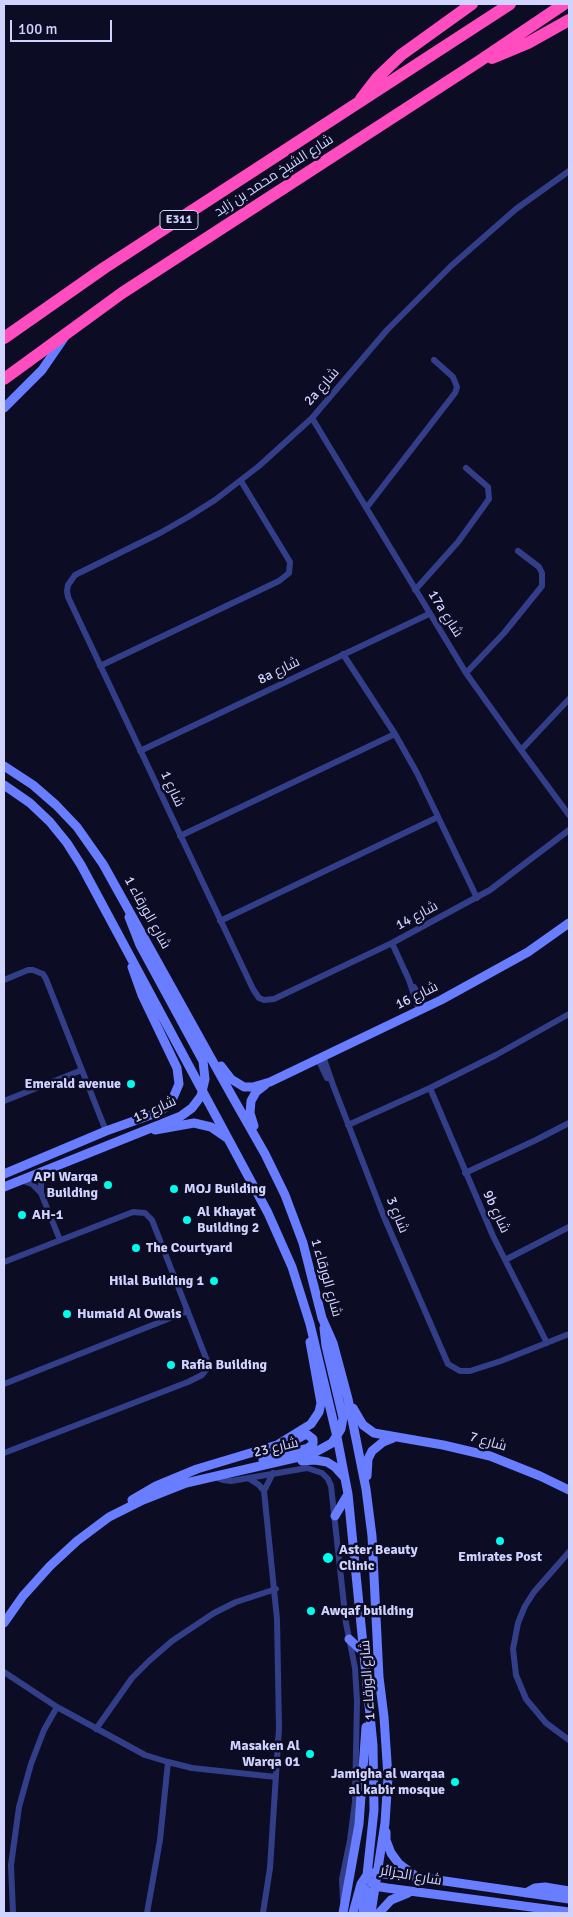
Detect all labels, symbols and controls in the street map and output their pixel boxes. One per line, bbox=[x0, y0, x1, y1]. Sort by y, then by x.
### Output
scale bar bbox=[12, 10, 115, 42]
text: 100 m bbox=[18, 20, 58, 38]
street label: شارع الشيخ محمد بن زايد bbox=[211, 131, 337, 221]
road number: E311 bbox=[160, 210, 198, 230]
street label: 2a شارع bbox=[301, 365, 343, 409]
street label: 17a شارع bbox=[424, 587, 466, 641]
street label: 8a شارع bbox=[255, 654, 303, 688]
street label: شارع 1 bbox=[156, 768, 188, 810]
street label: شارع الورقاء 1 bbox=[120, 874, 174, 952]
street label: شارع 14 bbox=[393, 898, 441, 934]
street label: شارع 16 bbox=[393, 979, 441, 1013]
place label: Emerald avenue bbox=[24, 1076, 121, 1092]
marker: Emerald avenue bbox=[125, 1078, 137, 1090]
street label: شارع 13 bbox=[131, 1093, 179, 1127]
place label: API Warqa Building bbox=[34, 1169, 98, 1202]
marker: API Warqa Building bbox=[102, 1179, 114, 1191]
place label: MOJ Building bbox=[184, 1181, 266, 1197]
marker: MOJ Building bbox=[168, 1183, 180, 1195]
street label: 9b شارع bbox=[479, 1188, 513, 1236]
street label: شارع 3 bbox=[382, 1194, 412, 1236]
place label: Al Khayat Building 2 bbox=[197, 1204, 259, 1236]
place label: AH-1 bbox=[32, 1207, 63, 1223]
marker: AH-1 bbox=[16, 1209, 28, 1221]
marker: Al Khayat Building 2 bbox=[181, 1214, 193, 1226]
street label: شارع الورقاء 1 bbox=[307, 1237, 345, 1319]
place label: The Courtyard bbox=[146, 1240, 233, 1256]
marker: The Courtyard bbox=[130, 1242, 142, 1254]
place label: Hilal Building 1 bbox=[109, 1273, 204, 1289]
marker: Hilal Building 1 bbox=[208, 1275, 220, 1287]
place label: Humaid Al Owais bbox=[77, 1306, 181, 1322]
marker: Humaid Al Owais bbox=[61, 1308, 73, 1320]
place label: Rafia Building bbox=[181, 1357, 267, 1373]
marker: Rafia Building bbox=[165, 1359, 177, 1371]
street label: شارع 7 bbox=[468, 1429, 508, 1455]
street label: شارع 23 bbox=[252, 1435, 300, 1461]
marker: Emirates Post bbox=[494, 1535, 506, 1547]
place label: Aster Beauty Clinic bbox=[339, 1542, 418, 1574]
place label: Emirates Post bbox=[458, 1549, 542, 1565]
marker: Aster Beauty Clinic bbox=[321, 1551, 335, 1565]
place label: Awqaf building bbox=[321, 1603, 414, 1619]
marker: Awqaf building bbox=[305, 1605, 317, 1617]
street label: شارع الورقاء 1 bbox=[357, 1639, 379, 1721]
place label: Masaken Al Warqa 01 bbox=[230, 1738, 300, 1770]
marker: Masaken Al Warqa 01 bbox=[304, 1748, 316, 1760]
place label: Jamigha al warqaa al kabir mosque bbox=[331, 1766, 445, 1798]
marker: Jamigha al warqaa al kabir mosque bbox=[449, 1776, 461, 1788]
street label: شارع الجزائر bbox=[379, 1862, 443, 1890]

